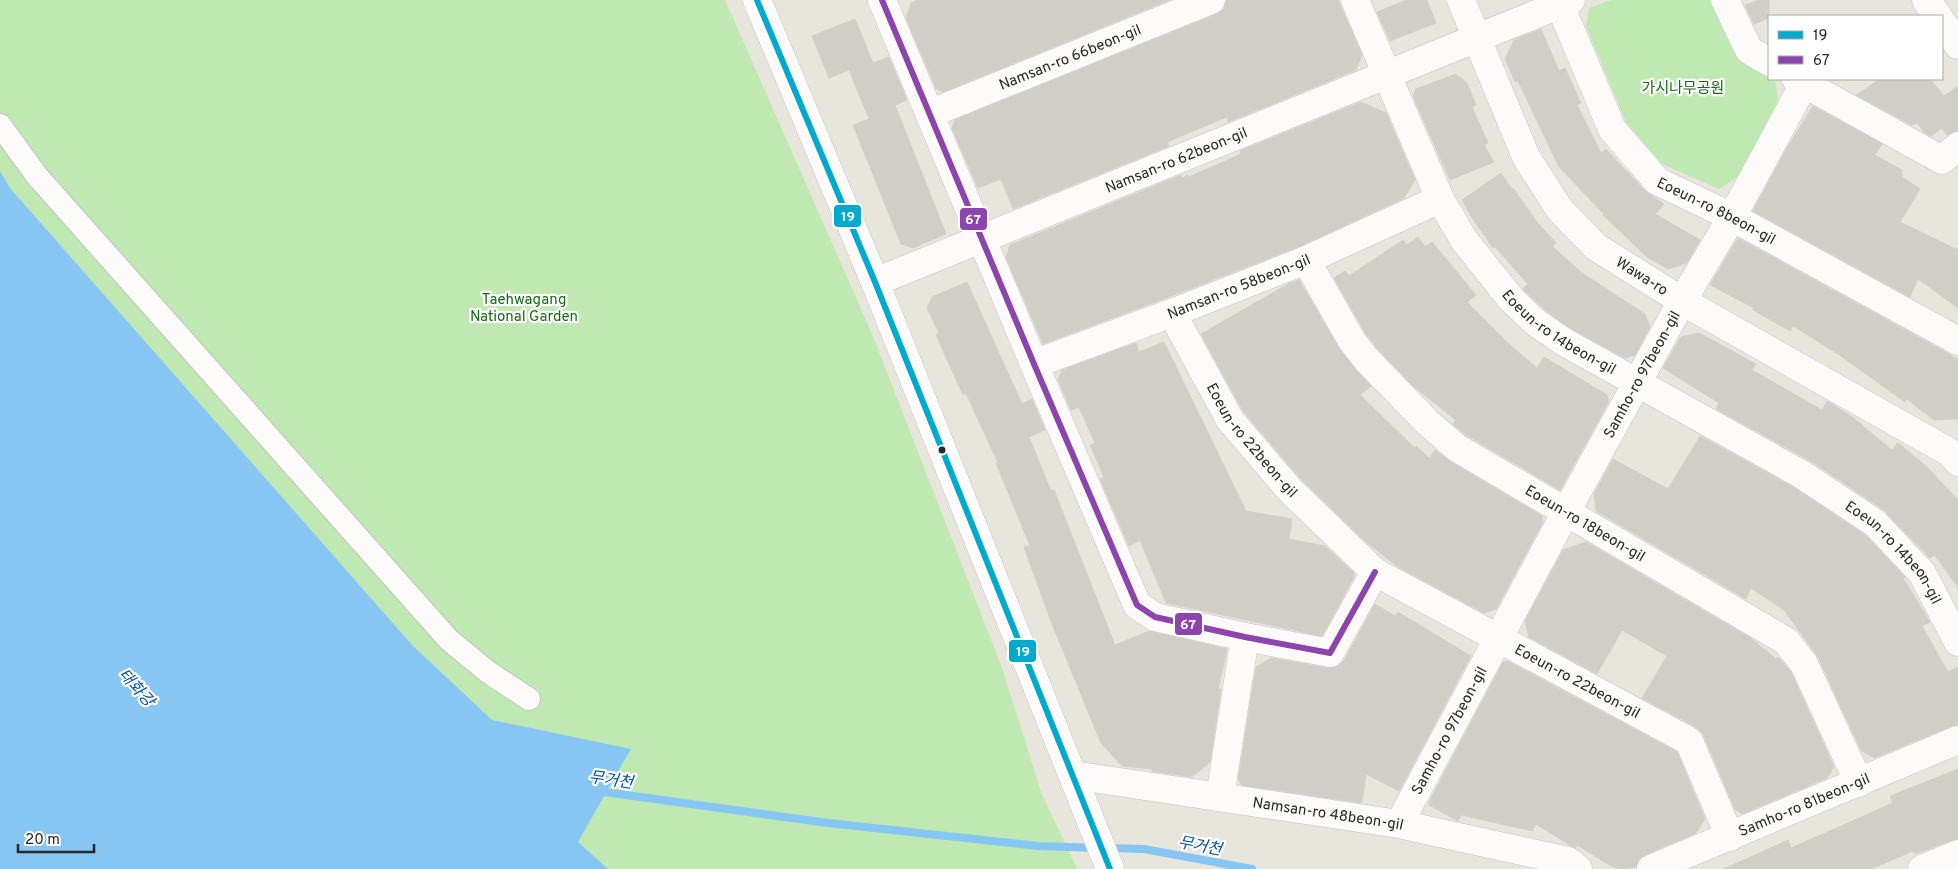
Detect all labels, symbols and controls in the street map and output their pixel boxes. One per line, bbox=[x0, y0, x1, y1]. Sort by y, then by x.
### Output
legend bbox=[1768, 15, 1943, 80]
street label: Namsan-ro 66beon-gil bbox=[997, 21, 1144, 96]
text: 19 bbox=[1813, 27, 1828, 46]
text: 67 bbox=[1813, 52, 1830, 71]
park label: 가시나무공원 bbox=[1642, 80, 1724, 99]
street label: Namsan-ro 62beon-gil bbox=[1103, 124, 1251, 199]
street label: Eoeun-ro 8beon-gil bbox=[1653, 174, 1778, 250]
line badge: 19 bbox=[833, 204, 862, 228]
line badge: 67 bbox=[959, 207, 988, 231]
text: 19 bbox=[841, 209, 855, 226]
text: 67 bbox=[965, 212, 981, 229]
street label: Namsan-ro 58beon-gil bbox=[1165, 251, 1314, 325]
street label: Wawa-ro bbox=[1612, 254, 1671, 301]
street label: Eoeun-ro 14beon-gil bbox=[1497, 287, 1619, 380]
park label: Taehwagang National Garden bbox=[470, 291, 578, 327]
street label: Samho-ro 97beon-gil bbox=[1600, 308, 1686, 442]
street label: Eoeun-ro 22beon-gil bbox=[1201, 380, 1301, 503]
unlabelled marker bbox=[937, 445, 947, 455]
street label: Eoeun-ro 18beon-gil bbox=[1521, 482, 1648, 567]
street label: Eoeun-ro 14beon-gil bbox=[1841, 498, 1945, 608]
line badge: 67 bbox=[1174, 612, 1203, 636]
text: 67 bbox=[1180, 617, 1196, 634]
line badge: 19 bbox=[1008, 639, 1037, 663]
street label: Eoeun-ro 22beon-gil bbox=[1511, 641, 1643, 724]
text: 19 bbox=[1016, 644, 1030, 661]
street label: Samho-ro 97beon-gil bbox=[1408, 664, 1492, 799]
water label: 태화강 bbox=[113, 665, 159, 713]
water label: 무거천 bbox=[587, 768, 636, 794]
street label: Samho-ro 81beon-gil bbox=[1736, 770, 1873, 842]
street label: Namsan-ro 48beon-gil bbox=[1251, 794, 1405, 836]
scale bar bbox=[18, 822, 94, 854]
text: 20 m bbox=[25, 831, 60, 850]
water label: 무거천 bbox=[1176, 833, 1225, 861]

